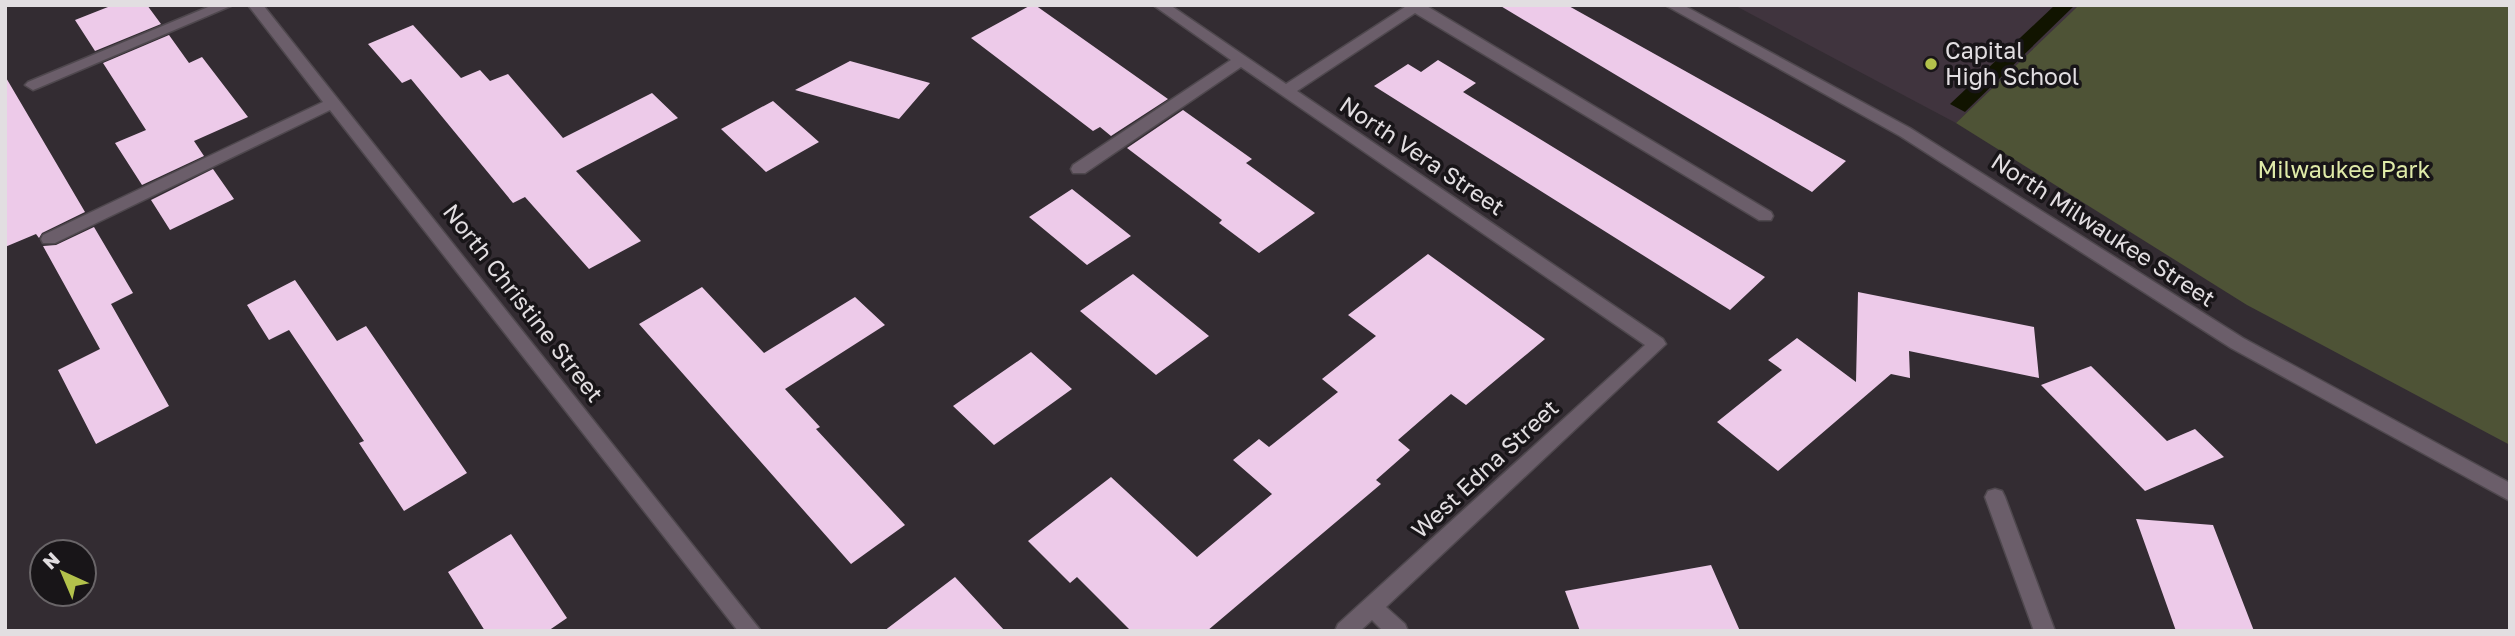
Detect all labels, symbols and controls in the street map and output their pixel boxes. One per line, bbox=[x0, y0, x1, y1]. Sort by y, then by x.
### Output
place label: Capital High School bbox=[1945, 36, 2079, 90]
marker: Capital High School bbox=[1923, 56, 1939, 72]
street label: North Vera Street bbox=[1335, 90, 1510, 221]
street label: North Milwaukee Street bbox=[1986, 146, 2221, 312]
park label: Milwaukee Park bbox=[2258, 155, 2430, 183]
street label: North Christine Street bbox=[438, 198, 610, 407]
street label: West Edna Street bbox=[1405, 393, 1564, 543]
north arrow bbox=[28, 538, 98, 608]
text: N bbox=[38, 547, 64, 574]

